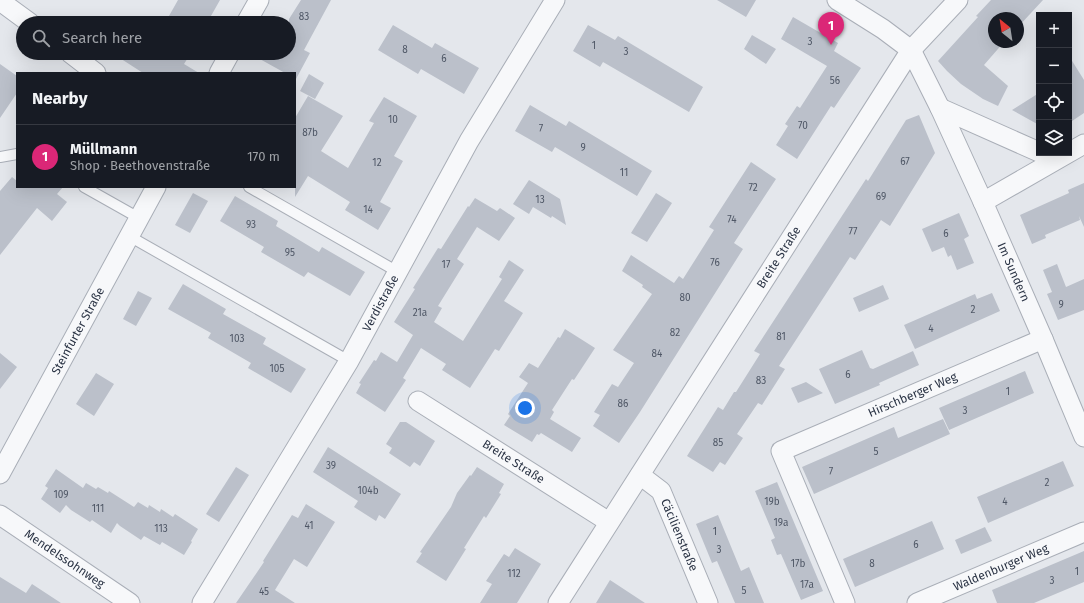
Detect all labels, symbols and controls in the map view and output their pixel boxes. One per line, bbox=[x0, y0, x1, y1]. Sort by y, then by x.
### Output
house number: 83 bbox=[299, 11, 309, 23]
pin: 1 bbox=[818, 12, 844, 45]
north arrow bbox=[988, 12, 1024, 48]
map controls bbox=[1036, 12, 1072, 156]
button: + bbox=[1036, 12, 1072, 48]
search box bbox=[16, 16, 296, 60]
icon: search bbox=[30, 27, 52, 49]
text: Search here bbox=[62, 29, 142, 47]
house number: 3 bbox=[808, 36, 813, 48]
house number: 1 bbox=[592, 40, 596, 52]
house number: 8 bbox=[402, 44, 408, 56]
house number: 3 bbox=[624, 46, 629, 58]
button: − bbox=[1036, 48, 1072, 84]
house number: 6 bbox=[441, 53, 447, 65]
house number: 56 bbox=[830, 75, 840, 87]
button: locate bbox=[1036, 84, 1072, 120]
text: Nearby bbox=[32, 88, 87, 109]
house number: 10 bbox=[388, 114, 398, 126]
house number: 70 bbox=[798, 120, 808, 132]
button: layers bbox=[1036, 120, 1072, 156]
house number: 7 bbox=[539, 123, 544, 135]
house number: 87b bbox=[302, 127, 318, 139]
text: Müllmann bbox=[70, 140, 138, 158]
house number: 9 bbox=[580, 142, 586, 154]
text: 1 bbox=[42, 149, 48, 164]
text: 170 m bbox=[247, 149, 280, 164]
house number: 67 bbox=[900, 156, 910, 168]
house number: 12 bbox=[372, 157, 382, 169]
text: Shop · Beethovenstraße bbox=[70, 158, 210, 173]
house number: 11 bbox=[620, 167, 628, 179]
house number: 72 bbox=[748, 182, 758, 194]
house number: 69 bbox=[876, 191, 886, 203]
house number: 13 bbox=[535, 194, 545, 206]
house number: 14 bbox=[363, 204, 374, 216]
house number: 74 bbox=[727, 214, 737, 226]
house number: 93 bbox=[246, 219, 256, 231]
street label: Breite Straße bbox=[754, 224, 804, 291]
house number: 77 bbox=[849, 226, 858, 238]
house number: 6 bbox=[943, 228, 949, 240]
street label: Im Sundern bbox=[995, 240, 1033, 304]
house number: 95 bbox=[285, 247, 295, 259]
house number: 76 bbox=[710, 257, 720, 269]
house number: 17 bbox=[442, 259, 451, 271]
street label: Verdistraße bbox=[360, 273, 402, 334]
street label: Steinfurter Straße bbox=[48, 285, 107, 377]
house number: 80 bbox=[679, 292, 691, 304]
house number: 9 bbox=[1058, 299, 1064, 311]
house number: 2 bbox=[971, 304, 976, 316]
house number: 21a bbox=[413, 307, 427, 319]
house number: 4 bbox=[928, 323, 934, 335]
house number: 82 bbox=[670, 327, 680, 339]
house number: 81 bbox=[776, 331, 786, 343]
house number: 103 bbox=[230, 333, 244, 345]
house number: 84 bbox=[652, 348, 663, 360]
house number: 105 bbox=[270, 363, 284, 375]
house number: 6 bbox=[845, 369, 851, 381]
street label: Hirschberger Weg bbox=[866, 369, 960, 420]
house number: 83 bbox=[756, 375, 766, 387]
house number: 1 bbox=[1006, 386, 1010, 398]
your location bbox=[515, 398, 535, 418]
house number: 86 bbox=[618, 398, 628, 410]
house number: 3 bbox=[963, 405, 968, 417]
street label: Breite Straße bbox=[480, 437, 547, 486]
house number: 85 bbox=[713, 437, 723, 449]
house number: 5 bbox=[873, 446, 879, 458]
house number: 39 bbox=[326, 460, 336, 472]
house number: 7 bbox=[829, 466, 834, 478]
house number: 2 bbox=[1045, 477, 1050, 489]
house number: 104b bbox=[357, 485, 379, 497]
house number: 109 bbox=[53, 489, 69, 501]
house number: 19b bbox=[764, 496, 780, 508]
house number: 4 bbox=[1002, 496, 1008, 508]
street label: Cäcilienstraße bbox=[658, 497, 701, 573]
house number: 111 bbox=[92, 503, 104, 515]
house number: 19a bbox=[774, 517, 788, 529]
house number: 41 bbox=[304, 520, 314, 532]
house number: 113 bbox=[154, 523, 168, 535]
house number: 1 bbox=[713, 526, 717, 538]
street label: Mendelssohnweg bbox=[22, 527, 108, 591]
house number: 6 bbox=[913, 539, 919, 551]
street label: Waldenburger Weg bbox=[951, 541, 1051, 594]
house number: 3 bbox=[717, 544, 722, 556]
house number: 17b bbox=[791, 558, 805, 570]
house number: 8 bbox=[869, 558, 875, 570]
house number: 1 bbox=[1075, 566, 1079, 578]
house number: 112 bbox=[507, 568, 521, 580]
house number: 3 bbox=[1050, 575, 1055, 587]
house number: 17a bbox=[800, 579, 814, 591]
house number: 5 bbox=[741, 585, 747, 597]
house number: 45 bbox=[259, 586, 269, 598]

